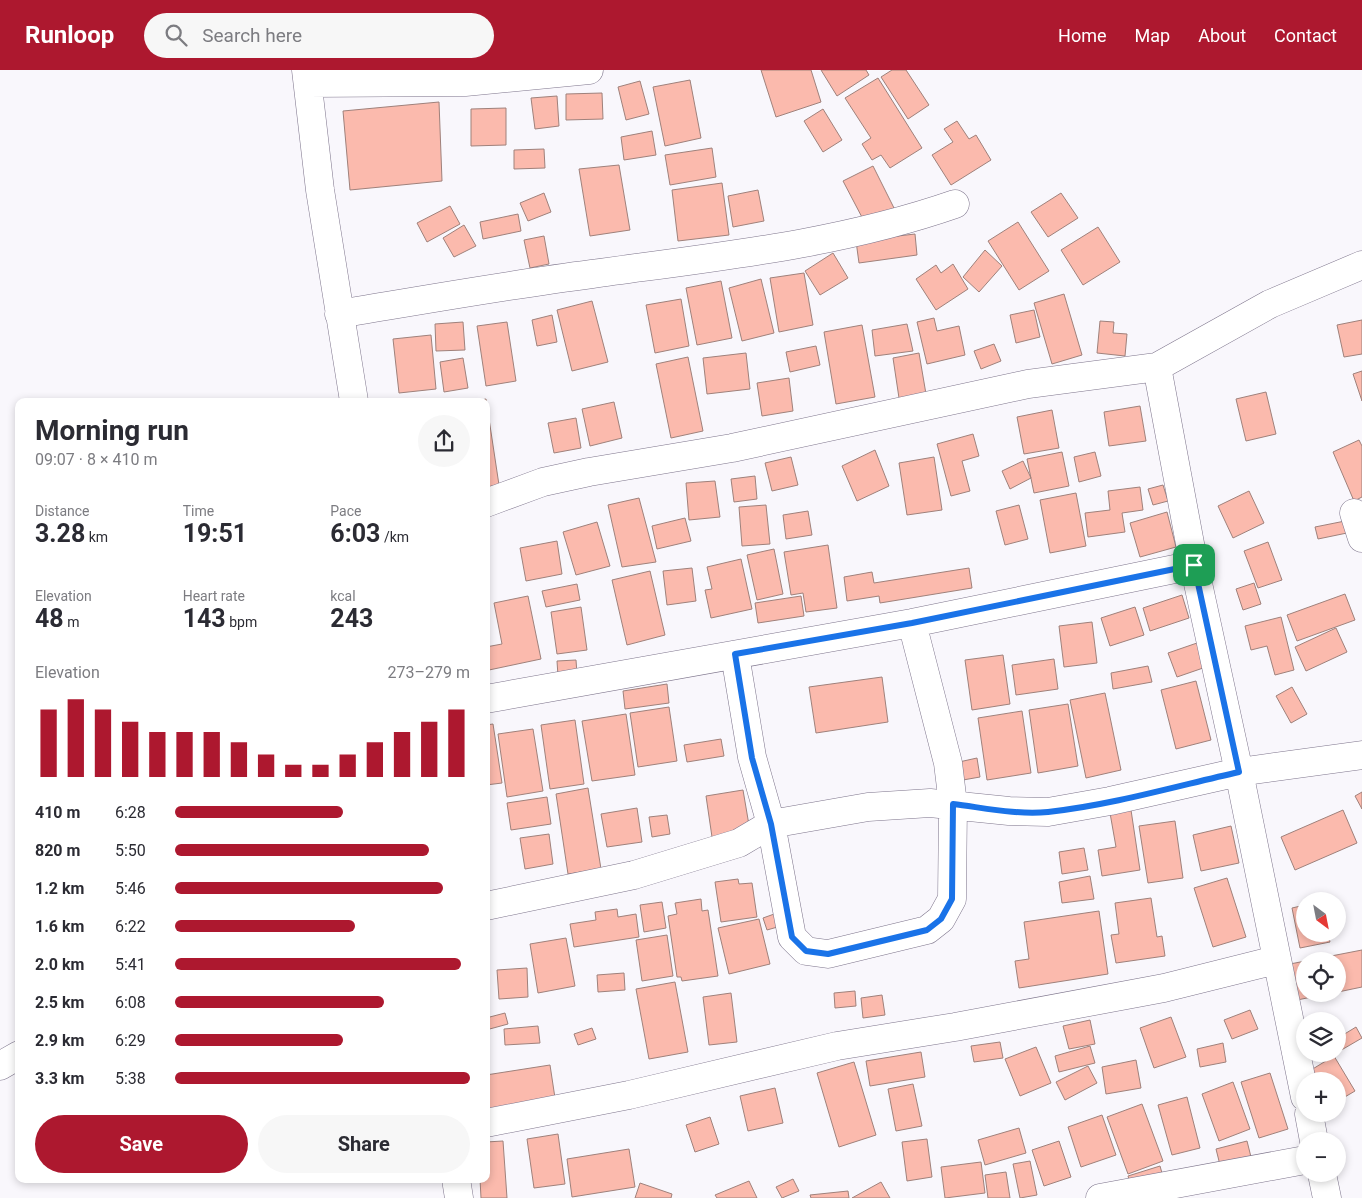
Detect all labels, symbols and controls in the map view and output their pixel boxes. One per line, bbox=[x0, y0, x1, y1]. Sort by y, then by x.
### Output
search box bbox=[144, 13, 494, 58]
text: Runloop bbox=[25, 21, 114, 49]
icon: search bbox=[162, 21, 190, 49]
text: Search here bbox=[202, 24, 302, 47]
text: Home bbox=[1058, 25, 1107, 46]
text: Map bbox=[1135, 25, 1170, 46]
text: About bbox=[1198, 25, 1246, 46]
text: Contact bbox=[1274, 25, 1337, 46]
text: Morning run bbox=[35, 414, 189, 447]
button: share bbox=[418, 415, 470, 467]
text: 09:07 · 8 × 410 m bbox=[35, 450, 157, 469]
text: Distance bbox=[35, 503, 90, 519]
text: Time bbox=[183, 503, 214, 519]
text: Pace bbox=[330, 503, 361, 519]
text: 3.28 bbox=[35, 519, 85, 548]
text: 19:51 bbox=[183, 519, 247, 548]
text: 6:03 bbox=[330, 519, 380, 548]
text: km bbox=[85, 529, 108, 545]
text: /km bbox=[380, 529, 409, 545]
pin bbox=[1173, 544, 1215, 586]
icon: arrive bbox=[1180, 551, 1208, 579]
text: Elevation bbox=[35, 588, 92, 604]
text: Heart rate bbox=[183, 588, 245, 604]
text: kcal bbox=[330, 588, 356, 604]
text: 48 bbox=[35, 604, 64, 633]
text: 143 bbox=[183, 604, 226, 633]
text: 243 bbox=[330, 604, 373, 633]
text: m bbox=[64, 614, 79, 630]
text: bpm bbox=[226, 614, 257, 630]
text: Elevation bbox=[35, 663, 100, 682]
text: 273–279 m bbox=[388, 663, 470, 682]
text: 410 m bbox=[35, 803, 80, 822]
text: 6:28 bbox=[115, 803, 146, 822]
text: 820 m bbox=[35, 841, 80, 860]
text: 5:50 bbox=[115, 841, 146, 860]
text: 1.2 km bbox=[35, 879, 84, 898]
text: 5:46 bbox=[115, 879, 146, 898]
north arrow bbox=[1296, 892, 1346, 942]
map controls bbox=[1296, 892, 1346, 1182]
text: 1.6 km bbox=[35, 917, 84, 936]
text: 6:22 bbox=[115, 917, 146, 936]
button: locate bbox=[1296, 952, 1346, 1002]
text: 2.0 km bbox=[35, 955, 84, 974]
text: 5:41 bbox=[115, 955, 146, 974]
text: 2.5 km bbox=[35, 993, 84, 1012]
text: 6:08 bbox=[115, 993, 146, 1012]
button: layers bbox=[1296, 1012, 1346, 1062]
text: 2.9 km bbox=[35, 1031, 84, 1050]
text: 6:29 bbox=[115, 1031, 146, 1050]
text: 3.3 km bbox=[35, 1069, 84, 1088]
text: 5:38 bbox=[115, 1069, 146, 1088]
button: + bbox=[1296, 1072, 1346, 1122]
button: Save bbox=[35, 1115, 248, 1173]
button: Share bbox=[258, 1115, 470, 1173]
button: − bbox=[1296, 1132, 1346, 1182]

